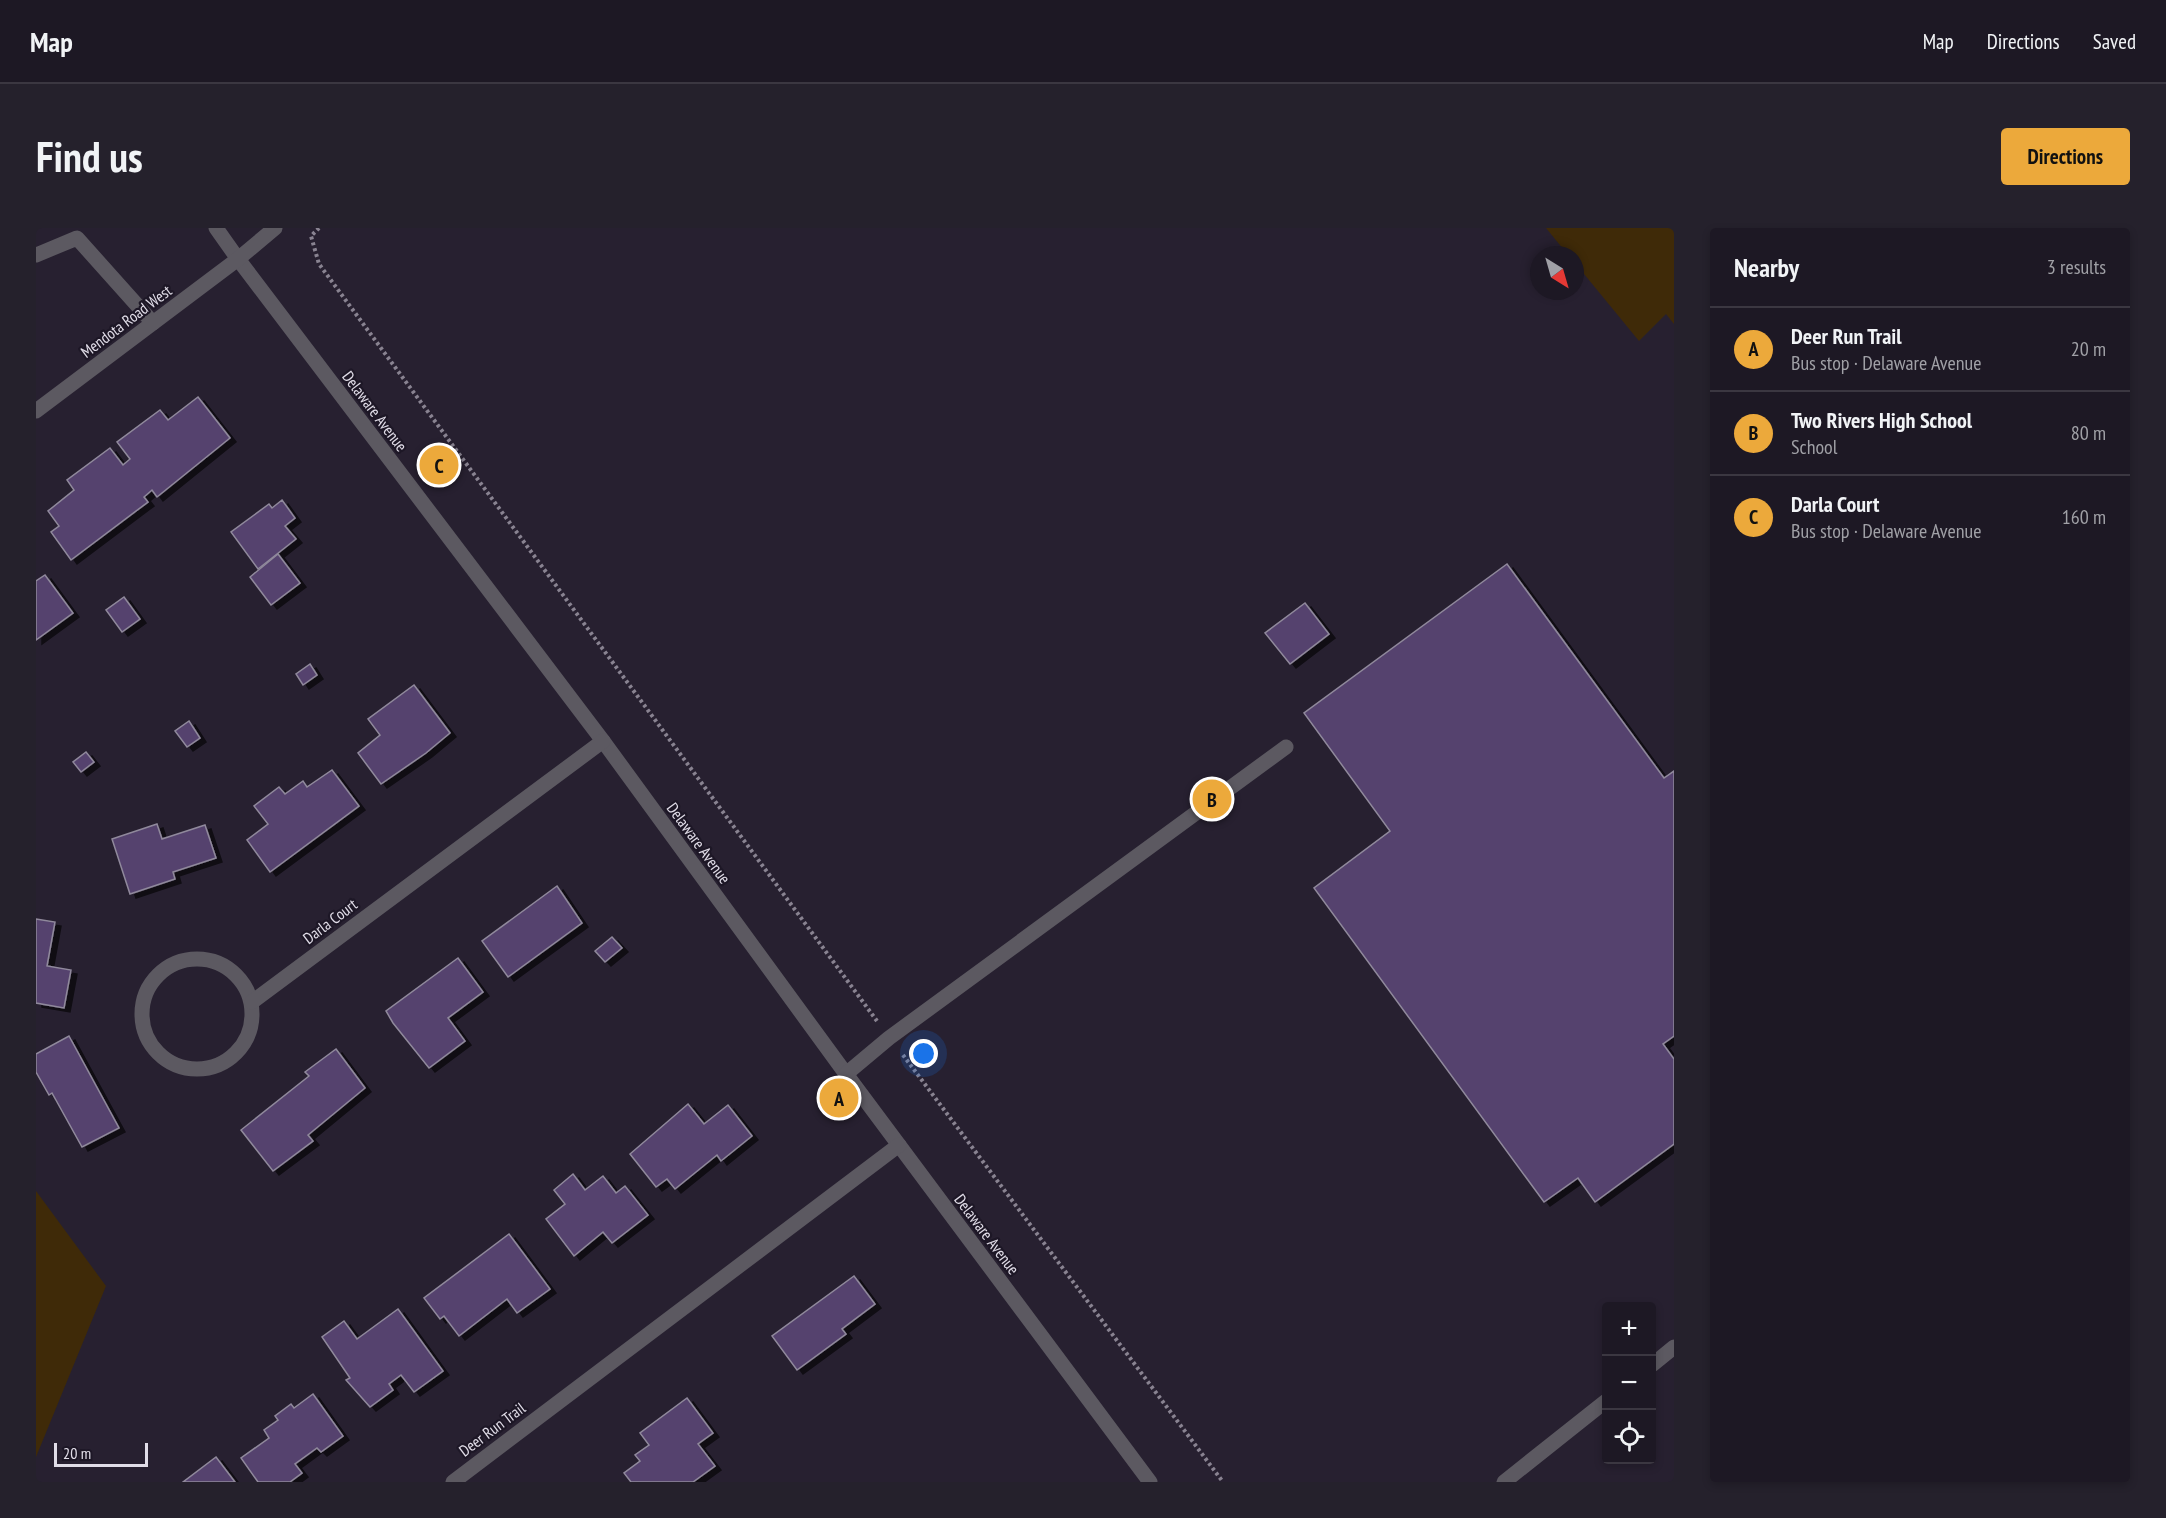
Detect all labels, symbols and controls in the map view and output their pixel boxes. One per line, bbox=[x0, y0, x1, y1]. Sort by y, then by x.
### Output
text: Map bbox=[30, 23, 73, 60]
text: Map bbox=[1923, 28, 1954, 55]
text: Directions bbox=[1987, 28, 2060, 55]
text: Saved bbox=[2093, 28, 2136, 55]
button: Directions bbox=[2001, 128, 2130, 185]
text: Find us bbox=[36, 129, 143, 184]
north arrow bbox=[1530, 246, 1584, 300]
text: Nearby bbox=[1734, 251, 1799, 284]
text: 3 results bbox=[2047, 254, 2106, 280]
street label: Mendota Road West bbox=[76, 280, 176, 362]
text: Deer Run Trail bbox=[1791, 322, 1902, 350]
text: A bbox=[1748, 336, 1759, 362]
text: 20 m bbox=[2071, 336, 2106, 362]
text: Bus stop · Delaware Avenue bbox=[1791, 350, 1982, 376]
street label: Delaware Avenue bbox=[338, 367, 412, 455]
text: Two Rivers High School bbox=[1791, 406, 1972, 434]
text: B bbox=[1749, 420, 1758, 446]
text: 80 m bbox=[2071, 420, 2106, 446]
text: School bbox=[1791, 434, 1837, 460]
pin: C bbox=[420, 442, 458, 488]
text: Darla Court bbox=[1791, 490, 1879, 518]
text: C bbox=[1749, 504, 1758, 530]
text: 160 m bbox=[2062, 504, 2106, 530]
text: Bus stop · Delaware Avenue bbox=[1791, 518, 1982, 544]
pin: B bbox=[1192, 776, 1232, 822]
street label: Delaware Avenue bbox=[663, 799, 735, 887]
street label: Darla Court bbox=[299, 894, 361, 948]
your location bbox=[909, 1039, 938, 1068]
pin: A bbox=[820, 1076, 858, 1120]
street label: Delaware Avenue bbox=[950, 1190, 1024, 1278]
map controls bbox=[1602, 1302, 1656, 1464]
button: + bbox=[1602, 1302, 1656, 1356]
button: − bbox=[1602, 1356, 1656, 1410]
street label: Deer Run Trail bbox=[455, 1397, 529, 1460]
button: locate bbox=[1602, 1410, 1656, 1464]
scale bar bbox=[54, 1440, 148, 1468]
text: 20 m bbox=[63, 1443, 91, 1463]

